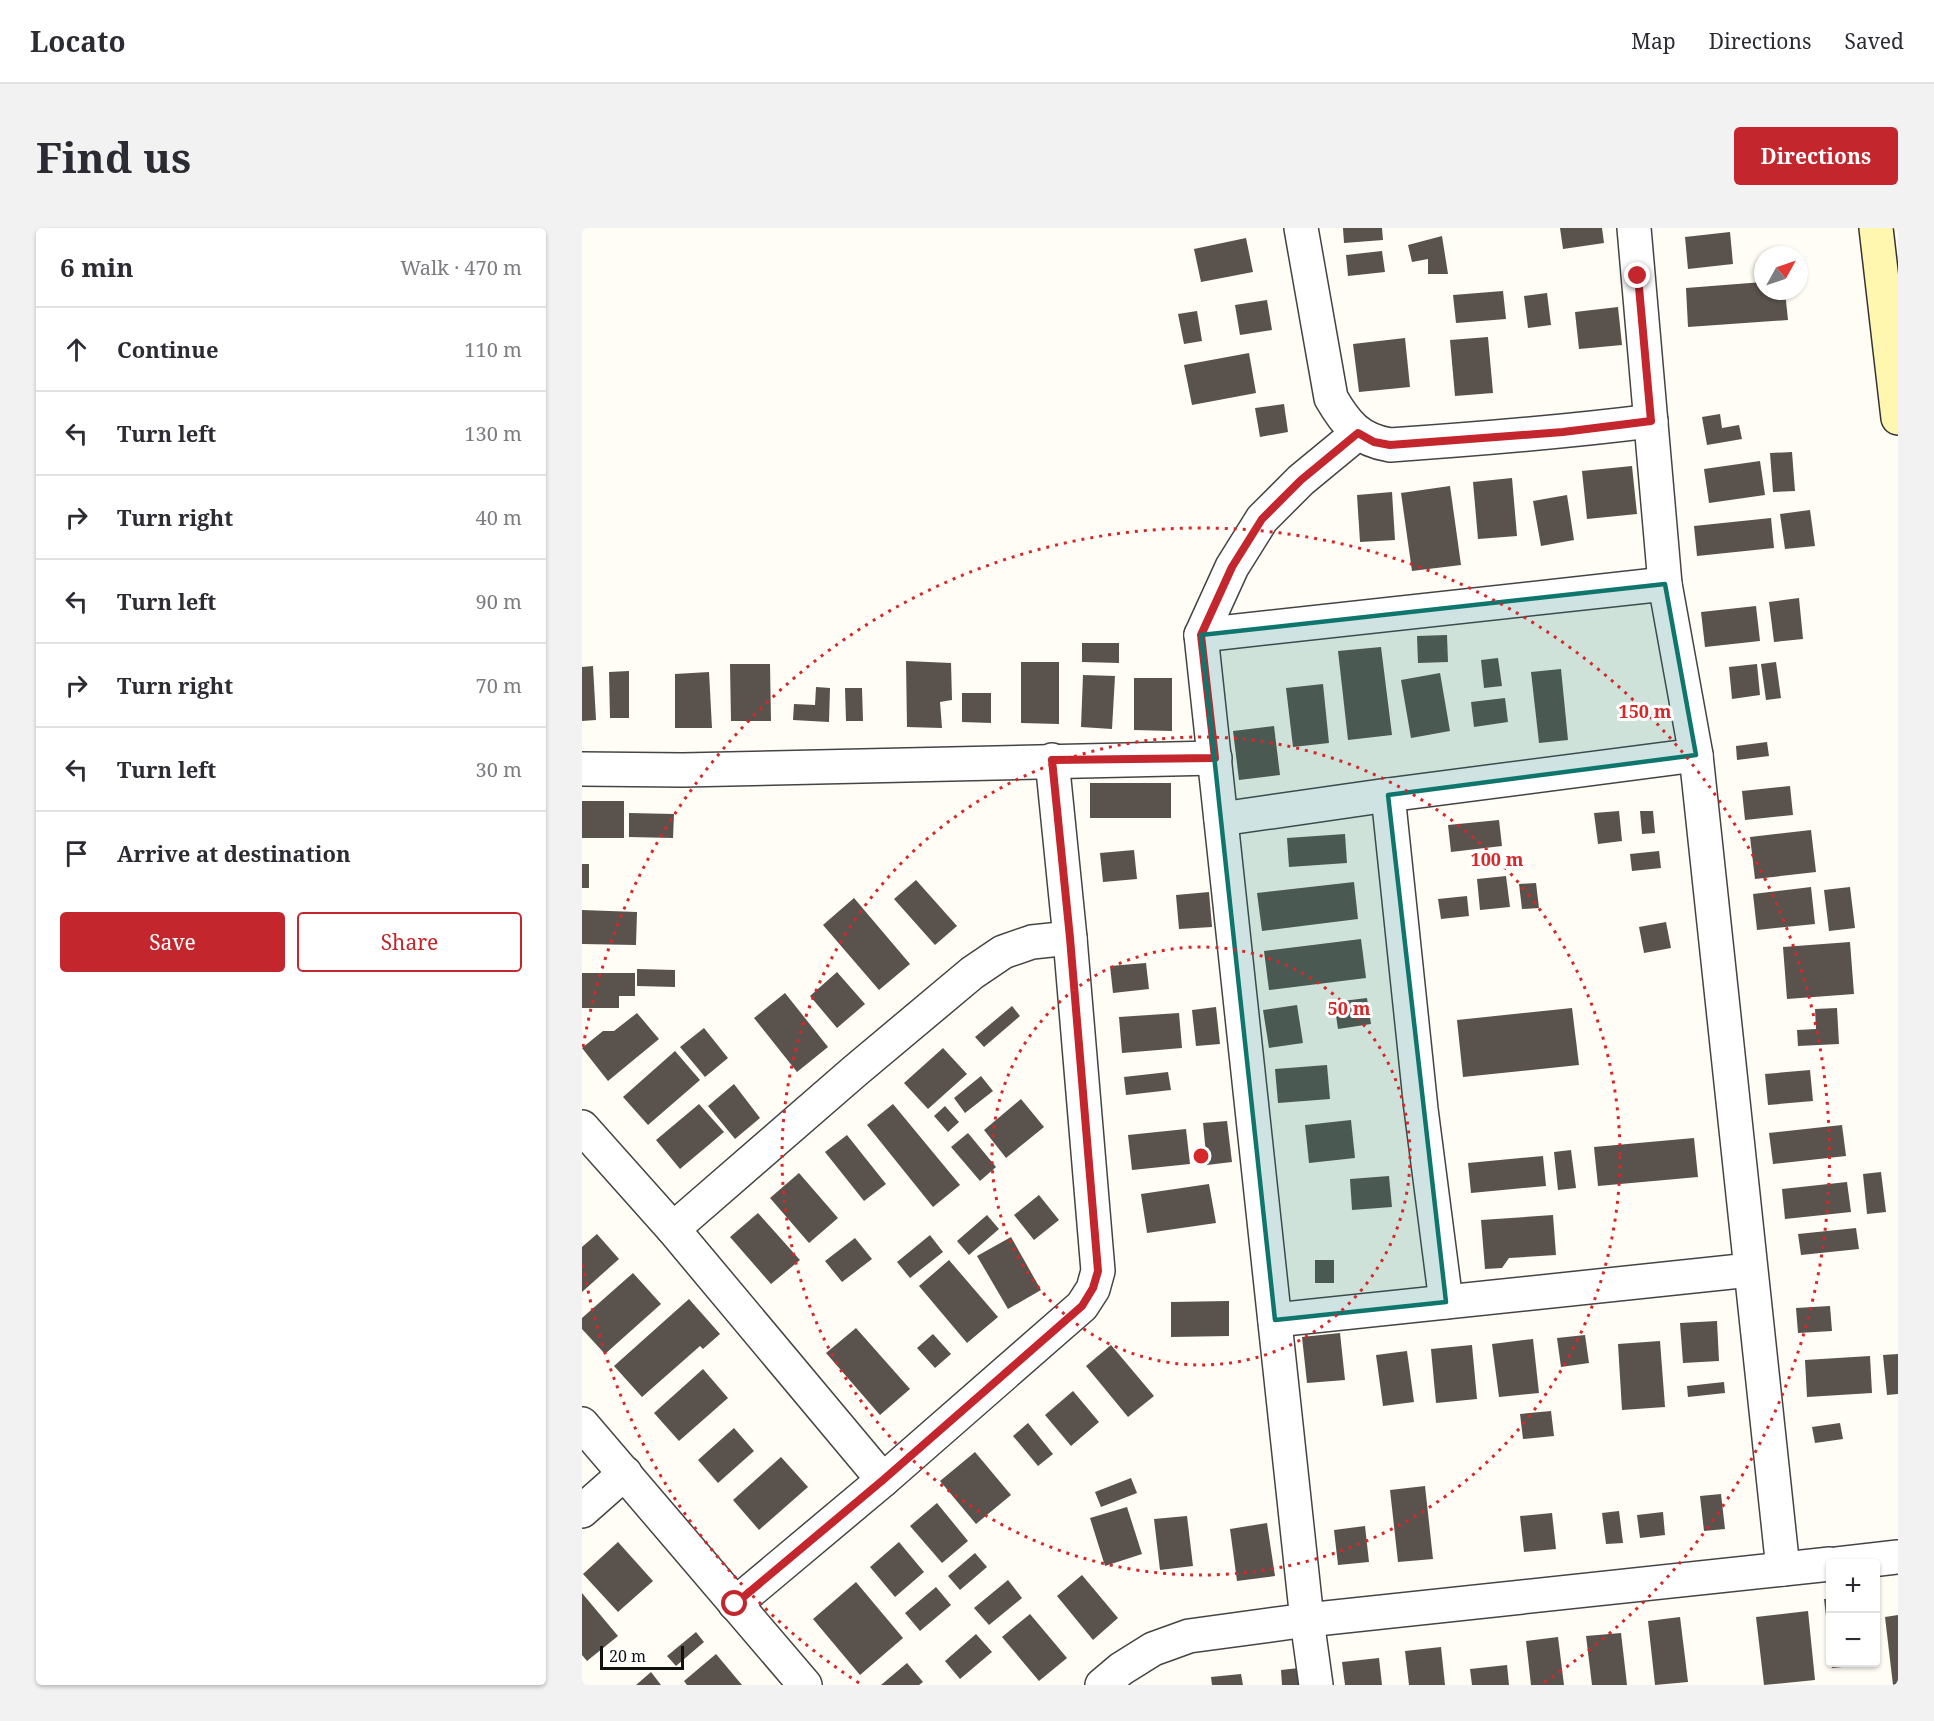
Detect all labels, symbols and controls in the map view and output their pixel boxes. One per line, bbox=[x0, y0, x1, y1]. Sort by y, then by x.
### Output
text: Locato bbox=[30, 22, 126, 60]
text: Map bbox=[1631, 27, 1676, 55]
text: Directions bbox=[1709, 27, 1811, 55]
text: Saved bbox=[1844, 27, 1904, 55]
button: Directions bbox=[1734, 127, 1898, 185]
text: Find us bbox=[36, 128, 191, 185]
north arrow bbox=[1754, 246, 1808, 300]
text: 6 min bbox=[60, 249, 134, 285]
text: Walk · 470 m bbox=[400, 254, 522, 281]
route end bbox=[1624, 262, 1650, 288]
icon: ahead bbox=[60, 333, 93, 366]
text: Continue bbox=[117, 334, 219, 364]
text: 110 m bbox=[464, 336, 522, 363]
icon: left bbox=[60, 417, 93, 450]
text: Turn left bbox=[117, 418, 216, 448]
text: 130 m bbox=[464, 420, 522, 447]
icon: right bbox=[60, 501, 93, 534]
text: Turn right bbox=[117, 502, 233, 532]
text: 40 m bbox=[476, 504, 522, 531]
icon: left bbox=[60, 585, 93, 618]
text: Turn left bbox=[117, 586, 216, 616]
text: 90 m bbox=[476, 588, 522, 615]
icon: right bbox=[60, 669, 93, 702]
text: Turn right bbox=[117, 670, 233, 700]
text: 70 m bbox=[476, 672, 522, 699]
text: 150 m bbox=[1619, 699, 1672, 723]
icon: left bbox=[60, 753, 93, 786]
text: Turn left bbox=[117, 754, 216, 784]
text: 30 m bbox=[476, 756, 522, 783]
icon: arrive bbox=[60, 837, 93, 870]
text: Arrive at destination bbox=[117, 838, 351, 868]
text: 100 m bbox=[1471, 847, 1524, 871]
button: Save bbox=[60, 912, 285, 972]
button: Share bbox=[297, 912, 522, 972]
text: 50 m bbox=[1328, 996, 1371, 1020]
centre of rings bbox=[1191, 1146, 1211, 1166]
map controls bbox=[1826, 1559, 1880, 1667]
button: + bbox=[1826, 1559, 1880, 1613]
route start bbox=[721, 1590, 747, 1616]
button: − bbox=[1826, 1613, 1880, 1667]
scale bar bbox=[600, 1643, 684, 1670]
text: 20 m bbox=[609, 1645, 646, 1667]

